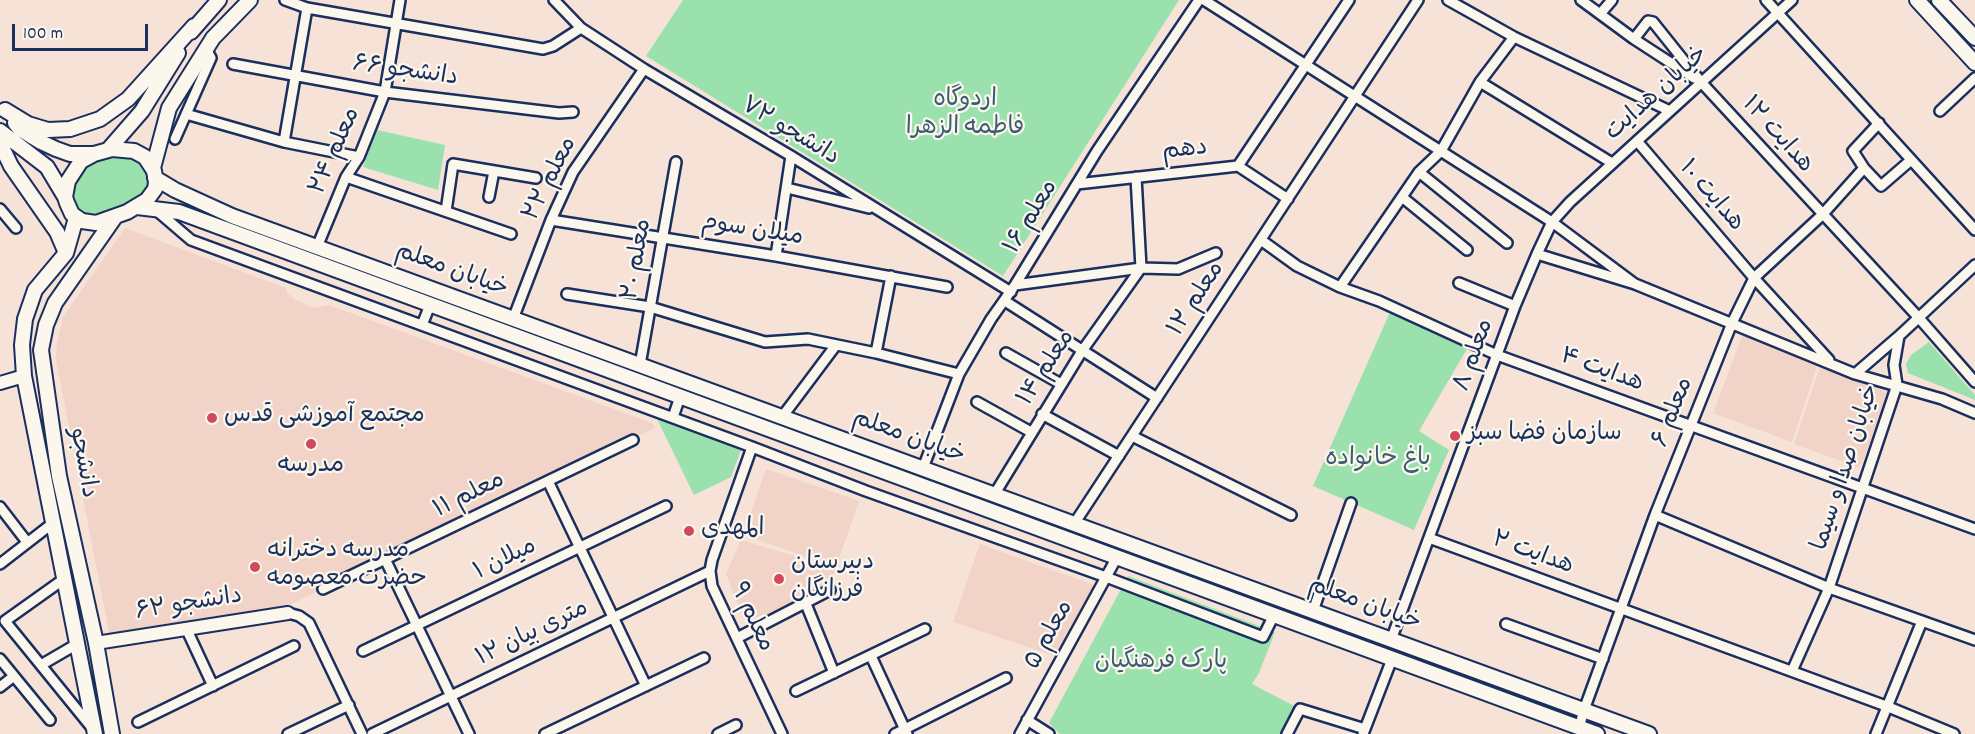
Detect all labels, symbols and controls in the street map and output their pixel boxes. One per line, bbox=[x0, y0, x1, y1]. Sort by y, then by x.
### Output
scale bar bbox=[15, 12, 152, 50]
text: 100 m bbox=[23, 22, 63, 47]
street label: خیابان هدایت bbox=[1601, 41, 1715, 149]
street label: دانشجو ۶۶ bbox=[351, 51, 459, 95]
park label: اردوگاه فاطمه الزهرا bbox=[906, 88, 1024, 144]
street label: دانشجو ۷۲ bbox=[734, 92, 844, 174]
street label: هدایت ۱۲ bbox=[1734, 92, 1818, 180]
street label: معلم ۲۴ bbox=[305, 104, 369, 200]
street label: معلم ۲۲ bbox=[519, 133, 585, 227]
street label: دهم bbox=[1161, 135, 1209, 169]
street label: هدایت ۱۰ bbox=[1671, 155, 1749, 239]
street label: معلم ۱۶ bbox=[1000, 176, 1066, 260]
street label: میلان سوم bbox=[699, 210, 805, 254]
street label: معلم ۲۰ bbox=[618, 217, 660, 303]
street label: خیابان معلم bbox=[391, 238, 511, 306]
street label: معلم ۱۲ bbox=[1163, 257, 1233, 343]
street label: معلم ۸ bbox=[1450, 316, 1502, 396]
street label: معلم ۱۴ bbox=[1013, 326, 1083, 412]
street label: هدایت ۴ bbox=[1555, 344, 1647, 400]
street label: معلم ۶ bbox=[1648, 374, 1702, 452]
street label: خیابان صدا و سیما bbox=[1808, 381, 1888, 555]
place label: مجتمع آموزشی قدس bbox=[224, 404, 425, 432]
street label: خیابان معلم bbox=[848, 405, 968, 473]
marker: مجتمع آموزشی قدس bbox=[205, 411, 219, 425]
place label: سازمان فضا سبز bbox=[1467, 422, 1622, 450]
street label: دانشجو bbox=[61, 425, 101, 501]
marker: سازمان فضا سبز bbox=[1448, 429, 1462, 443]
marker: مدرسه bbox=[304, 437, 318, 451]
park label: باغ خانواده bbox=[1325, 447, 1431, 475]
place label: مدرسه bbox=[278, 454, 344, 482]
street label: معلم ۱۱ bbox=[430, 467, 510, 527]
place label: المهدی bbox=[701, 517, 764, 545]
marker: المهدی bbox=[682, 524, 696, 538]
street label: هدایت ۲ bbox=[1487, 527, 1577, 583]
street label: میلان ۱ bbox=[470, 534, 542, 588]
place label: مدرسه دخترانه حضرت معصومه bbox=[267, 539, 427, 595]
place label: دبیرستان فرزانگان bbox=[791, 551, 874, 607]
marker: مدرسه دخترانه حضرت معصومه bbox=[248, 560, 262, 574]
marker: دبیرستان فرزانگان bbox=[772, 572, 786, 586]
street label: خیابان معلم bbox=[1304, 572, 1424, 640]
street label: معلم ۹ bbox=[721, 579, 779, 657]
street label: دانشجو ۶۲ bbox=[134, 583, 244, 629]
street label: ۱۲ متری بیان bbox=[472, 595, 594, 675]
street label: معلم ۵ bbox=[1020, 596, 1082, 676]
park label: پارک فرهنگیان bbox=[1095, 650, 1227, 678]

